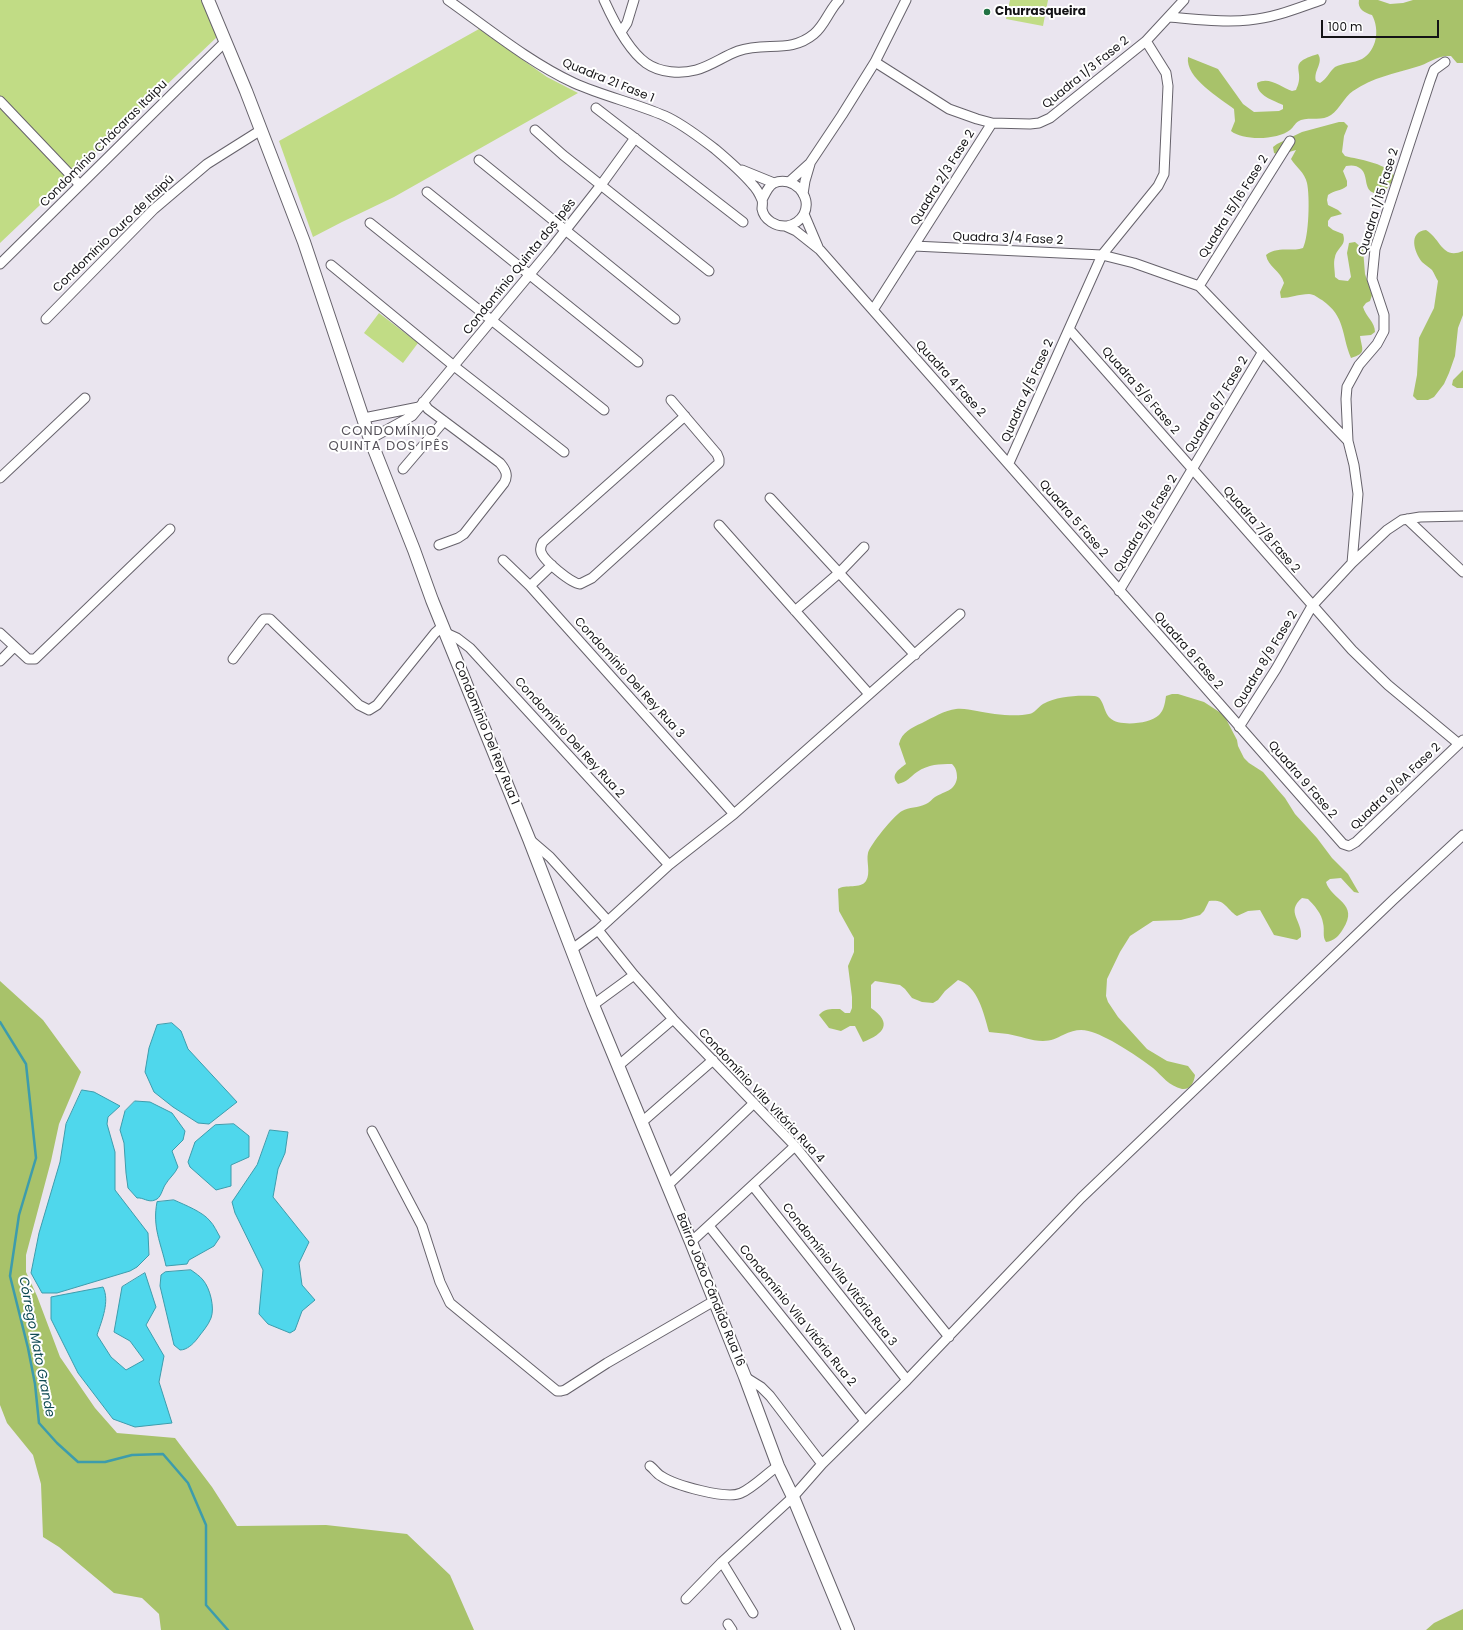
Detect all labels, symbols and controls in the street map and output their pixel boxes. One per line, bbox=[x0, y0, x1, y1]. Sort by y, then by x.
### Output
place label: Churrasqueira bbox=[995, 5, 1086, 19]
marker: Churrasqueira bbox=[982, 7, 992, 17]
scale bar bbox=[1323, 12, 1441, 38]
text: 100 m bbox=[1328, 18, 1362, 35]
street label: Quadra 1/3 Fase 2 bbox=[1040, 34, 1132, 112]
street label: Quadra 21 Fase 1 bbox=[560, 56, 656, 106]
street label: Condomínio Chácaras Itaipu bbox=[37, 77, 171, 211]
street label: Quadra 2/3 Fase 2 bbox=[908, 128, 978, 228]
street label: Quadra 1/15 Fase 2 bbox=[1356, 147, 1402, 257]
street label: Quadra 15/16 Fase 2 bbox=[1196, 153, 1272, 261]
street label: Condomínio Ouro de Itaipú bbox=[50, 172, 178, 296]
street label: Condomínio Quinta dos Ipês bbox=[461, 196, 579, 338]
street label: Quadra 3/4 Fase 2 bbox=[952, 230, 1064, 248]
street label: Quadra 4/5 Fase 2 bbox=[999, 337, 1057, 445]
street label: Quadra 4 Fase 2 bbox=[912, 338, 988, 420]
street label: Quadra 5/6 Fase 2 bbox=[1098, 344, 1182, 438]
street label: Quadra 6/7 Fase 2 bbox=[1182, 354, 1252, 456]
district label: CONDOMÍNIO QUINTA DOS IPÊS bbox=[328, 424, 450, 455]
street label: Quadra 5/8 Fase 2 bbox=[1111, 473, 1181, 575]
street label: Quadra 5 Fase 2 bbox=[1035, 477, 1111, 561]
street label: Quadra 7/8 Fase 2 bbox=[1219, 484, 1303, 576]
street label: Quadra 8 Fase 2 bbox=[1150, 609, 1226, 693]
street label: Quadra 8/9 Fase 2 bbox=[1231, 609, 1301, 711]
street label: Condomínio Del Rey Rua 3 bbox=[571, 615, 687, 741]
street label: Condominio Del Rey Rua 1 bbox=[450, 659, 522, 807]
street label: Condomínio Del Rey Rua 2 bbox=[511, 675, 627, 801]
street label: Quadra 9 Fase 2 bbox=[1264, 738, 1340, 822]
street label: Quadra 9/9A Fase 2 bbox=[1348, 740, 1444, 834]
street label: Condomínio Vila Vitória Rua 4 bbox=[695, 1026, 827, 1166]
street label: Condomínio Vila Vitória Rua 3 bbox=[779, 1201, 899, 1349]
street label: Bairro João Cândido Rua 16 bbox=[673, 1211, 747, 1369]
street label: Condomínio Vila Vitória Rua 2 bbox=[736, 1242, 858, 1390]
water label: Córrego Mato Grande bbox=[15, 1275, 57, 1419]

